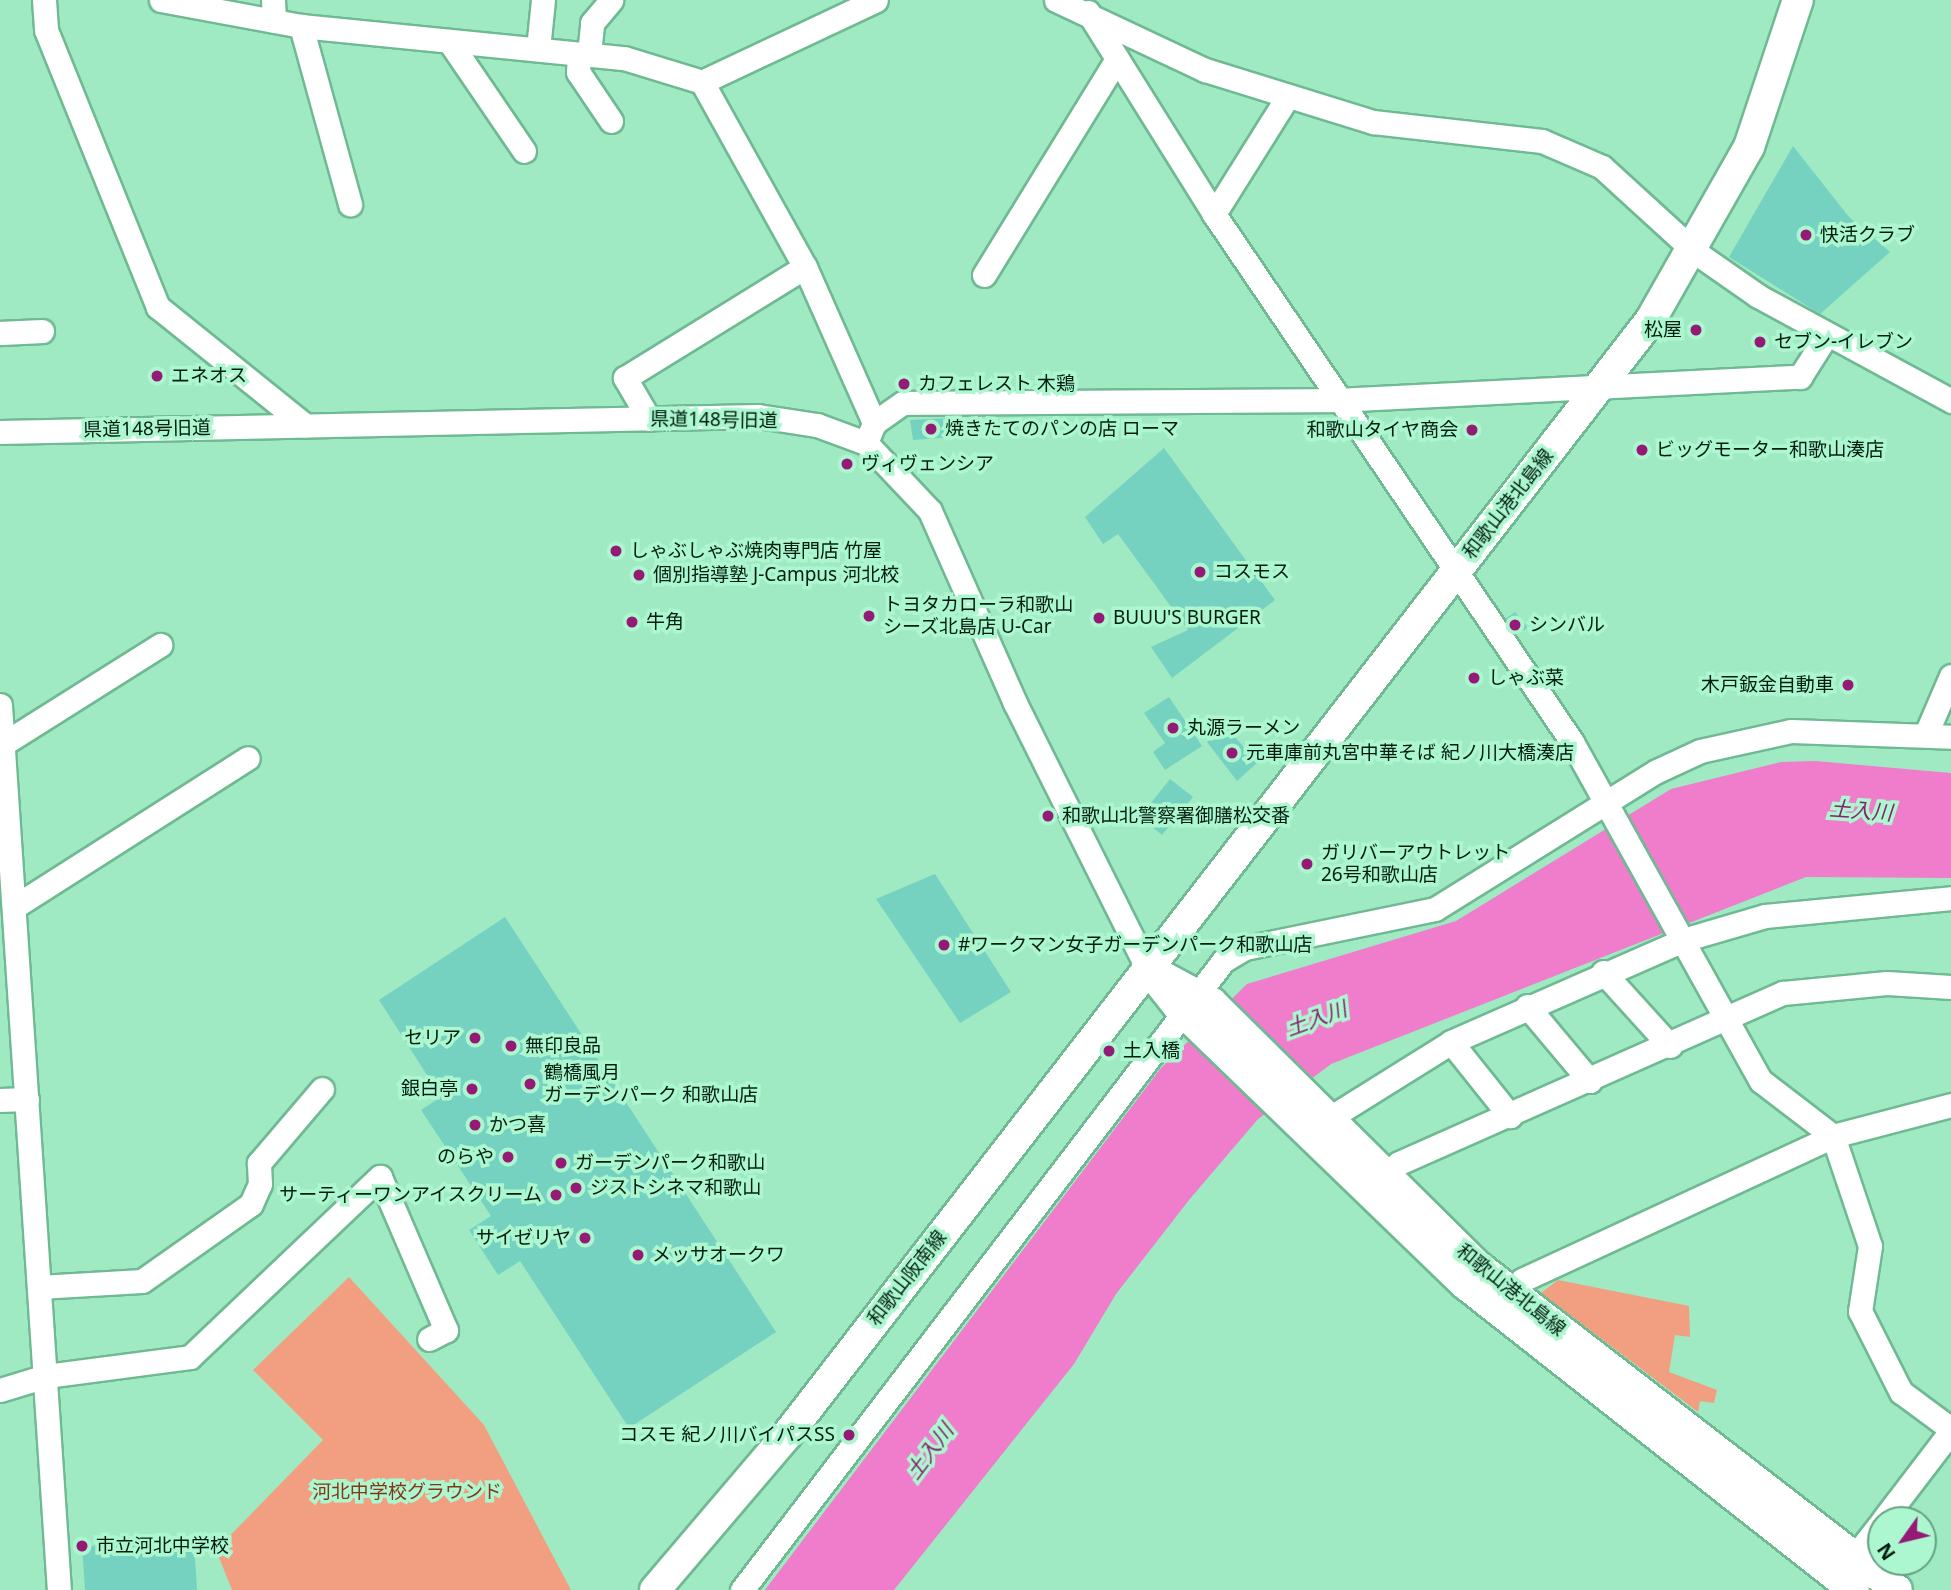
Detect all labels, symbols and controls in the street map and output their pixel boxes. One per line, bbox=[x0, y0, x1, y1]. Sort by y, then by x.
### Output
place label: 快活クラブ bbox=[1820, 224, 1915, 246]
marker: 快活クラブ bbox=[1798, 227, 1814, 243]
place label: 松屋 bbox=[1644, 319, 1682, 341]
marker: 松屋 bbox=[1688, 322, 1704, 338]
place label: セブン-イレブン bbox=[1774, 331, 1913, 353]
marker: セブン-イレブン bbox=[1752, 334, 1768, 350]
place label: エネオス bbox=[171, 365, 247, 387]
marker: エネオス bbox=[149, 368, 165, 384]
place label: カフェレスト 木鶏 bbox=[918, 373, 1075, 395]
marker: カフェレスト 木鶏 bbox=[896, 376, 912, 392]
street label: 県道148号旧道 bbox=[650, 407, 778, 433]
street label: 県道148号旧道 bbox=[83, 416, 211, 442]
place label: 焼きたてのパンの店 ローマ bbox=[945, 418, 1178, 440]
place label: 和歌山タイヤ商会 bbox=[1306, 419, 1458, 441]
marker: 焼きたてのパンの店 ローマ bbox=[923, 421, 939, 437]
marker: 和歌山タイヤ商会 bbox=[1464, 422, 1480, 438]
place label: ビッグモーター和歌山湊店 bbox=[1656, 439, 1884, 461]
marker: ビッグモーター和歌山湊店 bbox=[1634, 442, 1650, 458]
street label: 和歌山港北島線 bbox=[1458, 445, 1558, 563]
place label: ヴィヴェンシア bbox=[861, 453, 994, 475]
marker: ヴィヴェンシア bbox=[839, 456, 855, 472]
place label: しゃぶしゃぶ焼肉専門店 竹屋 bbox=[630, 540, 882, 562]
marker: しゃぶしゃぶ焼肉専門店 竹屋 bbox=[608, 543, 624, 559]
place label: コスモス bbox=[1214, 561, 1290, 583]
place label: 個別指導塾 J-Campus 河北校 bbox=[653, 564, 899, 586]
marker: コスモス bbox=[1192, 564, 1208, 580]
marker: 個別指導塾 J-Campus 河北校 bbox=[631, 567, 647, 583]
place label: トヨタカローラ和歌山 シーズ北島店 U-Car bbox=[883, 594, 1073, 638]
place label: BUUU'S BURGER bbox=[1113, 607, 1261, 629]
marker: トヨタカローラ和歌山 シーズ北島店 U-Car bbox=[861, 608, 877, 624]
marker: BUUU'S BURGER bbox=[1091, 610, 1107, 626]
place label: 牛角 bbox=[646, 611, 684, 633]
marker: 牛角 bbox=[624, 614, 640, 630]
place label: シンバル bbox=[1529, 614, 1605, 636]
marker: シンバル bbox=[1507, 617, 1523, 633]
place label: しゃぶ菜 bbox=[1488, 667, 1564, 689]
marker: しゃぶ菜 bbox=[1466, 670, 1482, 686]
place label: 木戸鈑金自動車 bbox=[1701, 674, 1834, 696]
marker: 木戸鈑金自動車 bbox=[1840, 677, 1856, 693]
place label: 丸源ラーメン bbox=[1187, 717, 1301, 739]
marker: 丸源ラーメン bbox=[1165, 720, 1181, 736]
place label: 元車庫前丸宮中華そば 紀ノ川大橋湊店 bbox=[1246, 742, 1574, 764]
marker: 元車庫前丸宮中華そば 紀ノ川大橋湊店 bbox=[1224, 745, 1240, 761]
water label: 土入川 bbox=[1829, 795, 1893, 825]
place label: 和歌山北警察署御膳松交番 bbox=[1062, 805, 1290, 827]
marker: 和歌山北警察署御膳松交番 bbox=[1040, 808, 1056, 824]
place label: ガリバーアウトレット 26号和歌山店 bbox=[1321, 842, 1511, 886]
marker: ガリバーアウトレット 26号和歌山店 bbox=[1299, 856, 1315, 872]
place label: #ワークマン女子ガーデンパーク和歌山店 bbox=[958, 934, 1312, 956]
marker: #ワークマン女子ガーデンパーク和歌山店 bbox=[936, 937, 952, 953]
water label: 土入川 bbox=[1282, 995, 1350, 1041]
place label: セリア bbox=[404, 1027, 461, 1049]
marker: セリア bbox=[467, 1030, 483, 1046]
place label: 無印良品 bbox=[525, 1035, 601, 1057]
marker: 無印良品 bbox=[503, 1038, 519, 1054]
place label: 土入橋 bbox=[1123, 1040, 1180, 1062]
marker: 土入橋 bbox=[1101, 1043, 1117, 1059]
place label: 鶴橋風月 ガーデンパーク 和歌山店 bbox=[544, 1062, 758, 1106]
marker: 鶴橋風月 ガーデンパーク 和歌山店 bbox=[522, 1076, 538, 1092]
place label: 銀白亭 bbox=[401, 1078, 458, 1100]
marker: 銀白亭 bbox=[464, 1081, 480, 1097]
place label: かつ喜 bbox=[489, 1114, 546, 1136]
marker: かつ喜 bbox=[467, 1117, 483, 1133]
place label: のらや bbox=[437, 1146, 494, 1168]
marker: のらや bbox=[500, 1149, 516, 1165]
place label: ガーデンパーク和歌山 bbox=[575, 1152, 765, 1174]
marker: ガーデンパーク和歌山 bbox=[553, 1155, 569, 1171]
place label: ジストシネマ和歌山 bbox=[590, 1177, 761, 1199]
marker: ジストシネマ和歌山 bbox=[568, 1180, 584, 1196]
place label: サーティーワンアイスクリーム bbox=[276, 1184, 542, 1206]
marker: サーティーワンアイスクリーム bbox=[548, 1187, 564, 1203]
street label: 和歌山阪南線 bbox=[863, 1226, 951, 1330]
place label: サイゼリヤ bbox=[476, 1227, 571, 1249]
marker: サイゼリヤ bbox=[577, 1230, 593, 1246]
street label: 和歌山港北島線 bbox=[1452, 1239, 1570, 1341]
place label: メッサオークワ bbox=[652, 1244, 785, 1266]
marker: メッサオークワ bbox=[630, 1247, 646, 1263]
water label: 土入川 bbox=[900, 1418, 958, 1484]
place label: コスモ 紀ノ川バイパスSS bbox=[619, 1424, 835, 1446]
marker: コスモ 紀ノ川バイパスSS bbox=[841, 1427, 857, 1443]
park label: 河北中学校グラウンド bbox=[312, 1481, 502, 1503]
north arrow bbox=[1867, 1506, 1937, 1576]
place label: 市立河北中学校 bbox=[96, 1535, 229, 1557]
marker: 市立河北中学校 bbox=[74, 1538, 90, 1554]
text: N bbox=[1871, 1538, 1901, 1565]

